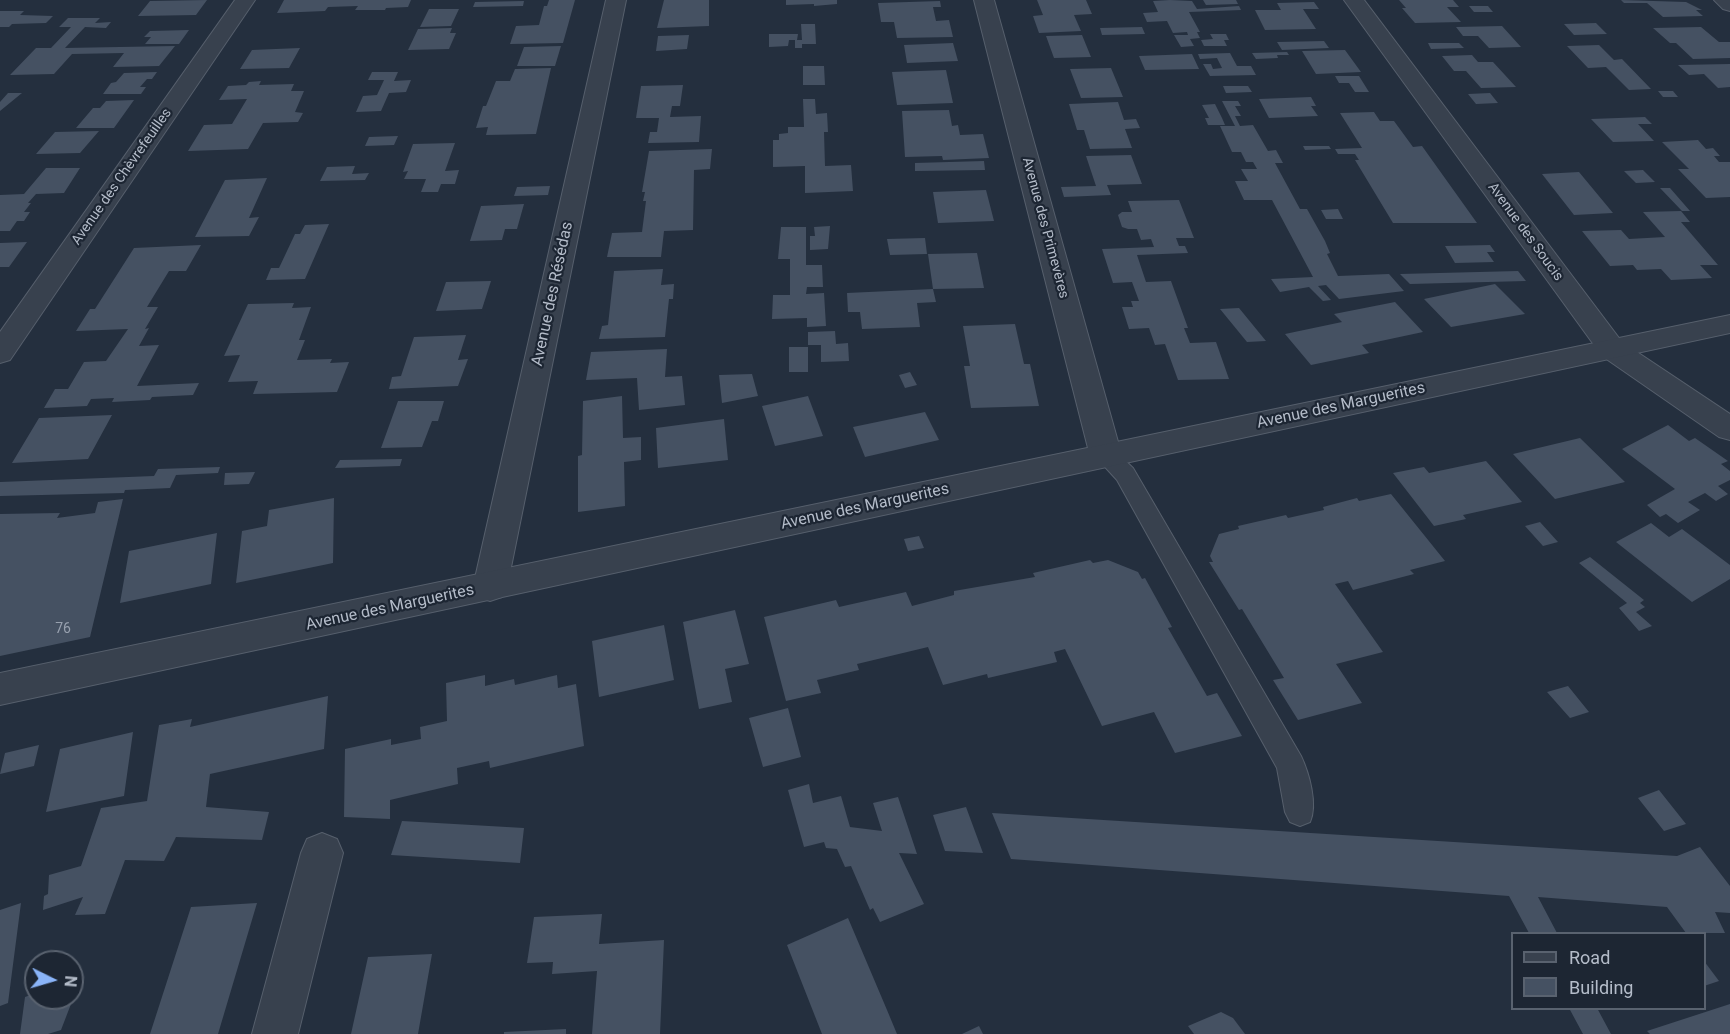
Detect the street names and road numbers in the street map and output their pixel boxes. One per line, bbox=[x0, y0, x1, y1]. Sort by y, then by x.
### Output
street label: Avenue des Chèvrefeuilles bbox=[68, 105, 176, 249]
street label: Avenue des Primevères bbox=[1018, 156, 1072, 300]
street label: Avenue des Soucis bbox=[1484, 180, 1566, 284]
street label: Avenue des Résédas bbox=[528, 220, 578, 368]
street label: Avenue des Marguerites bbox=[1255, 379, 1427, 433]
street label: Avenue des Marguerites bbox=[779, 480, 951, 534]
street label: Avenue des Marguerites bbox=[304, 581, 476, 635]

